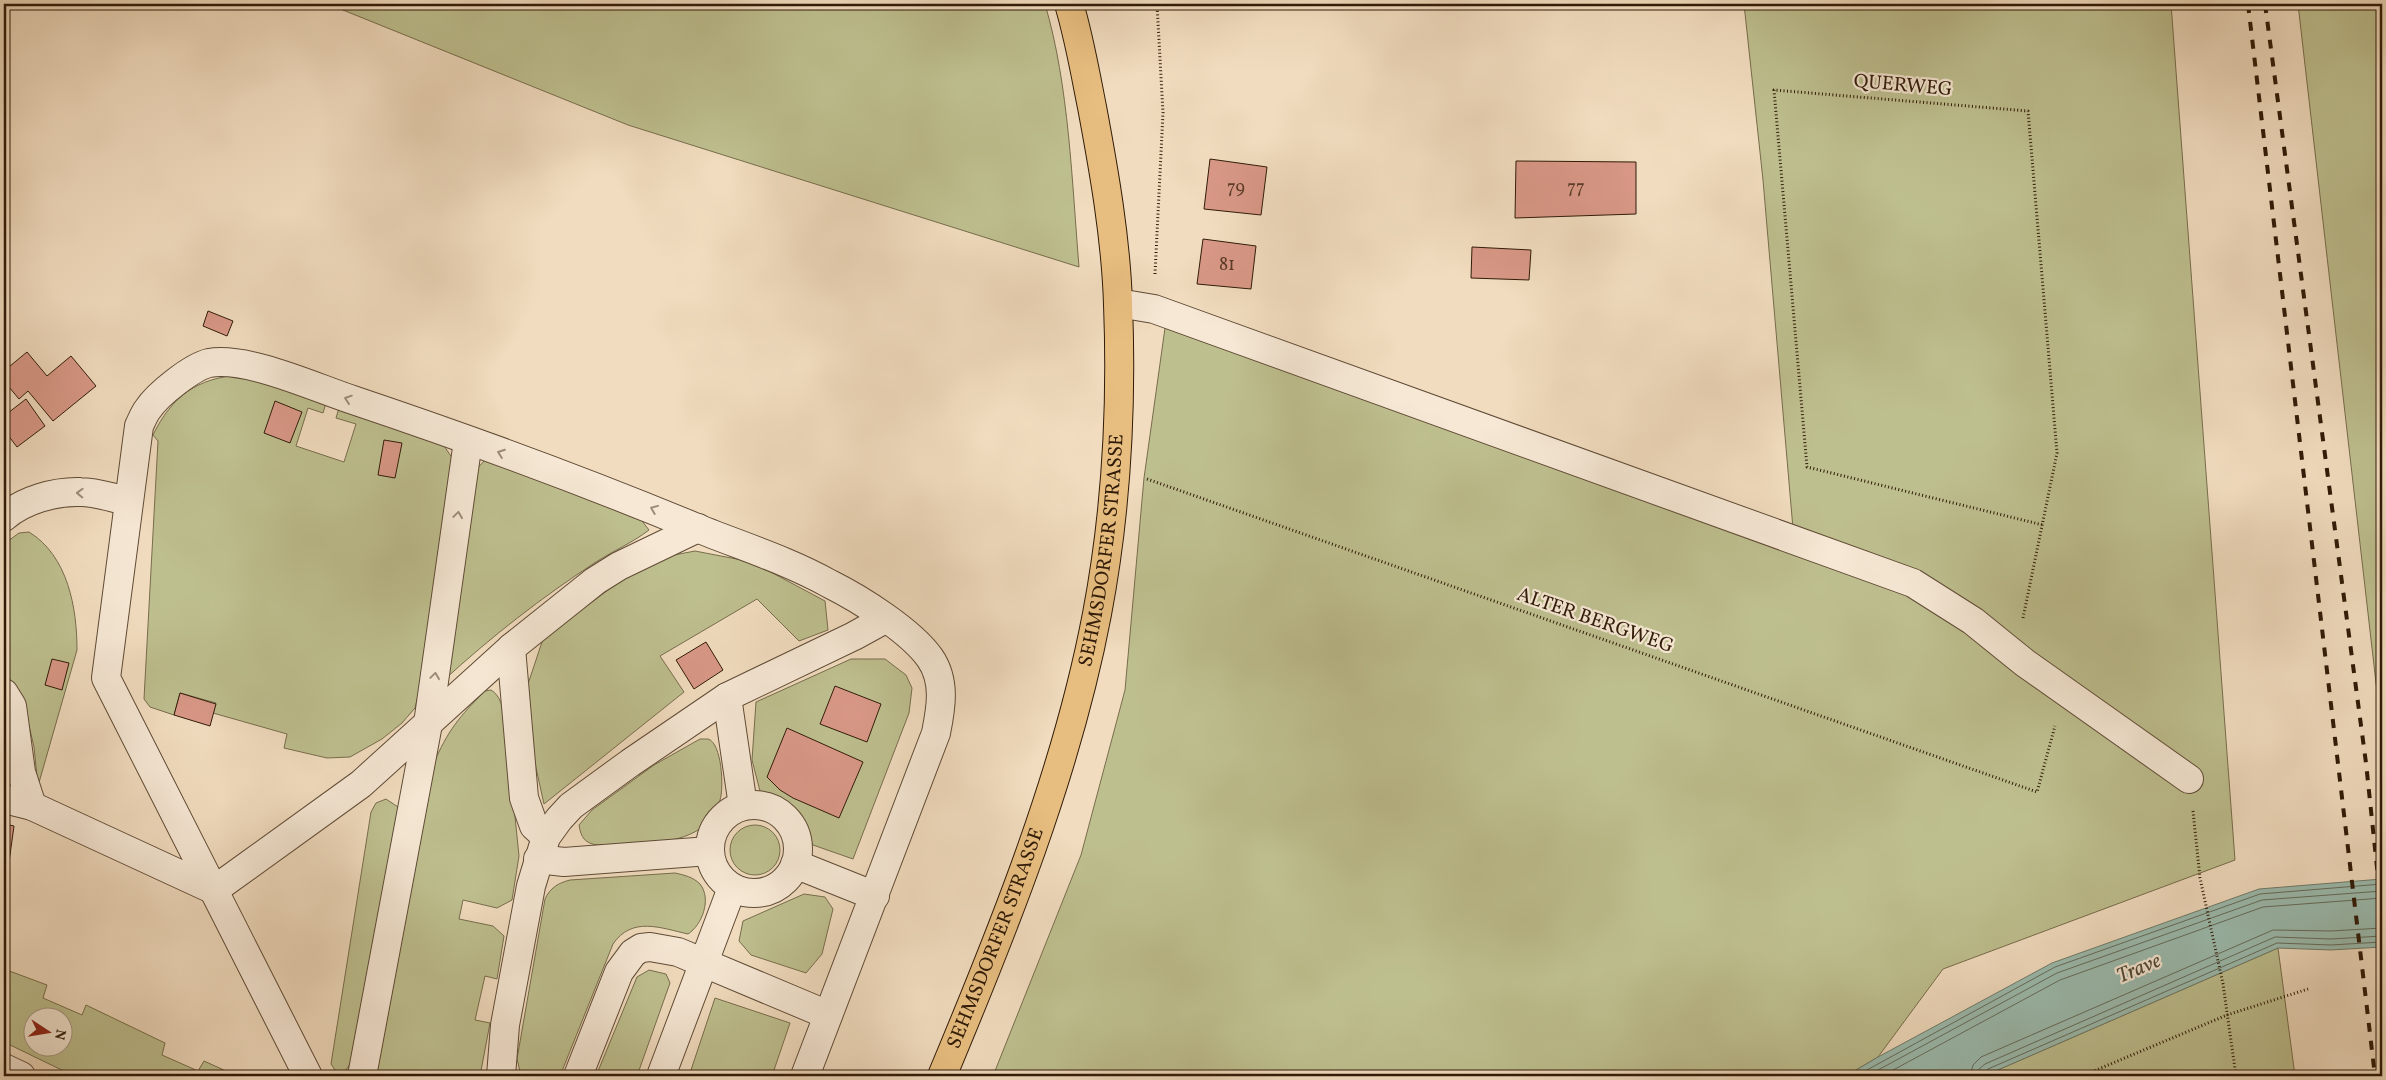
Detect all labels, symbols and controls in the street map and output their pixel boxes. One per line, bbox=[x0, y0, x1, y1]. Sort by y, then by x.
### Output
street label: QUERWEG bbox=[1852, 68, 1954, 104]
house number: 79 bbox=[1227, 176, 1245, 201]
house number: 77 bbox=[1567, 176, 1585, 201]
house number: 81 bbox=[1219, 253, 1235, 278]
one-way arrow bbox=[344, 394, 353, 404]
street label: SEHMSDORFER STRASSE bbox=[1072, 433, 1132, 670]
one-way arrow bbox=[497, 449, 506, 459]
one-way arrow bbox=[75, 487, 83, 498]
one-way arrow bbox=[650, 504, 659, 515]
one-way arrow bbox=[452, 510, 463, 518]
street label: ALTER BERGWEG bbox=[1513, 581, 1677, 661]
one-way arrow bbox=[429, 671, 439, 680]
street label: SEHMSDORFER STRASSE bbox=[941, 824, 1052, 1053]
water label: Trave bbox=[2113, 947, 2166, 991]
north arrow bbox=[22, 1008, 72, 1058]
text: N bbox=[49, 1027, 70, 1041]

